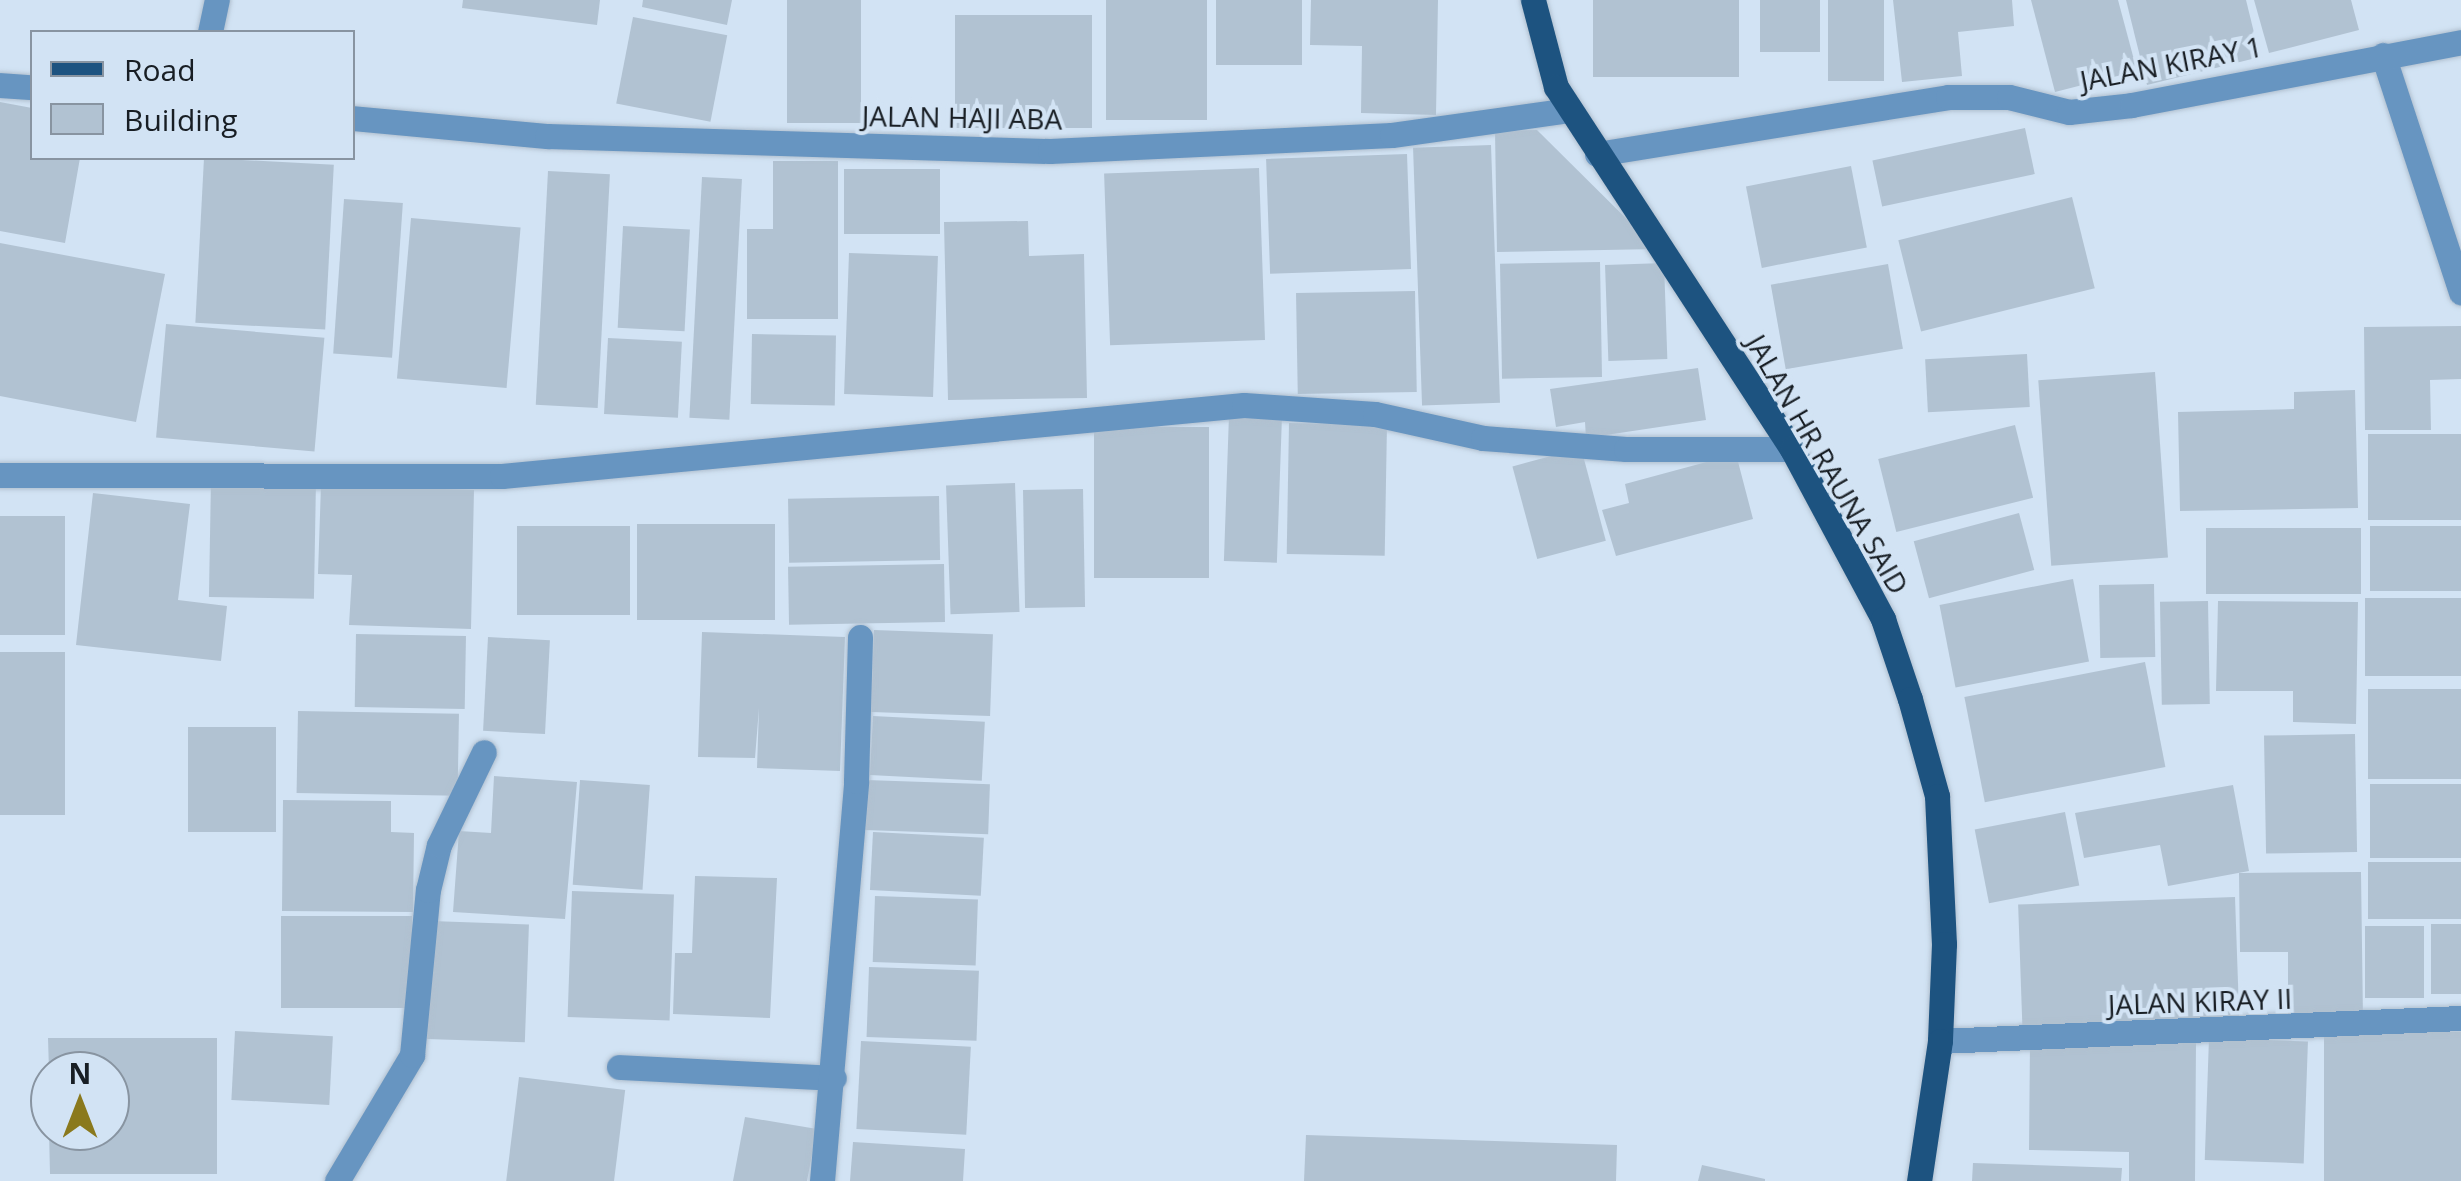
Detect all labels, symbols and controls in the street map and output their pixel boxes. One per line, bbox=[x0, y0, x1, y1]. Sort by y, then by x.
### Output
street label: JALAN KIRAY 1 bbox=[2077, 29, 2265, 97]
legend bbox=[30, 30, 355, 160]
text: Road bbox=[124, 49, 196, 90]
street label: JALAN HAJI ABA bbox=[862, 98, 1062, 136]
text: Building bbox=[124, 99, 238, 140]
street label: JALAN HR RAUNA SAID bbox=[1740, 328, 1916, 600]
street label: JALAN KIRAY II bbox=[2107, 981, 2293, 1021]
north arrow bbox=[30, 1051, 130, 1151]
text: N bbox=[69, 1054, 91, 1092]

